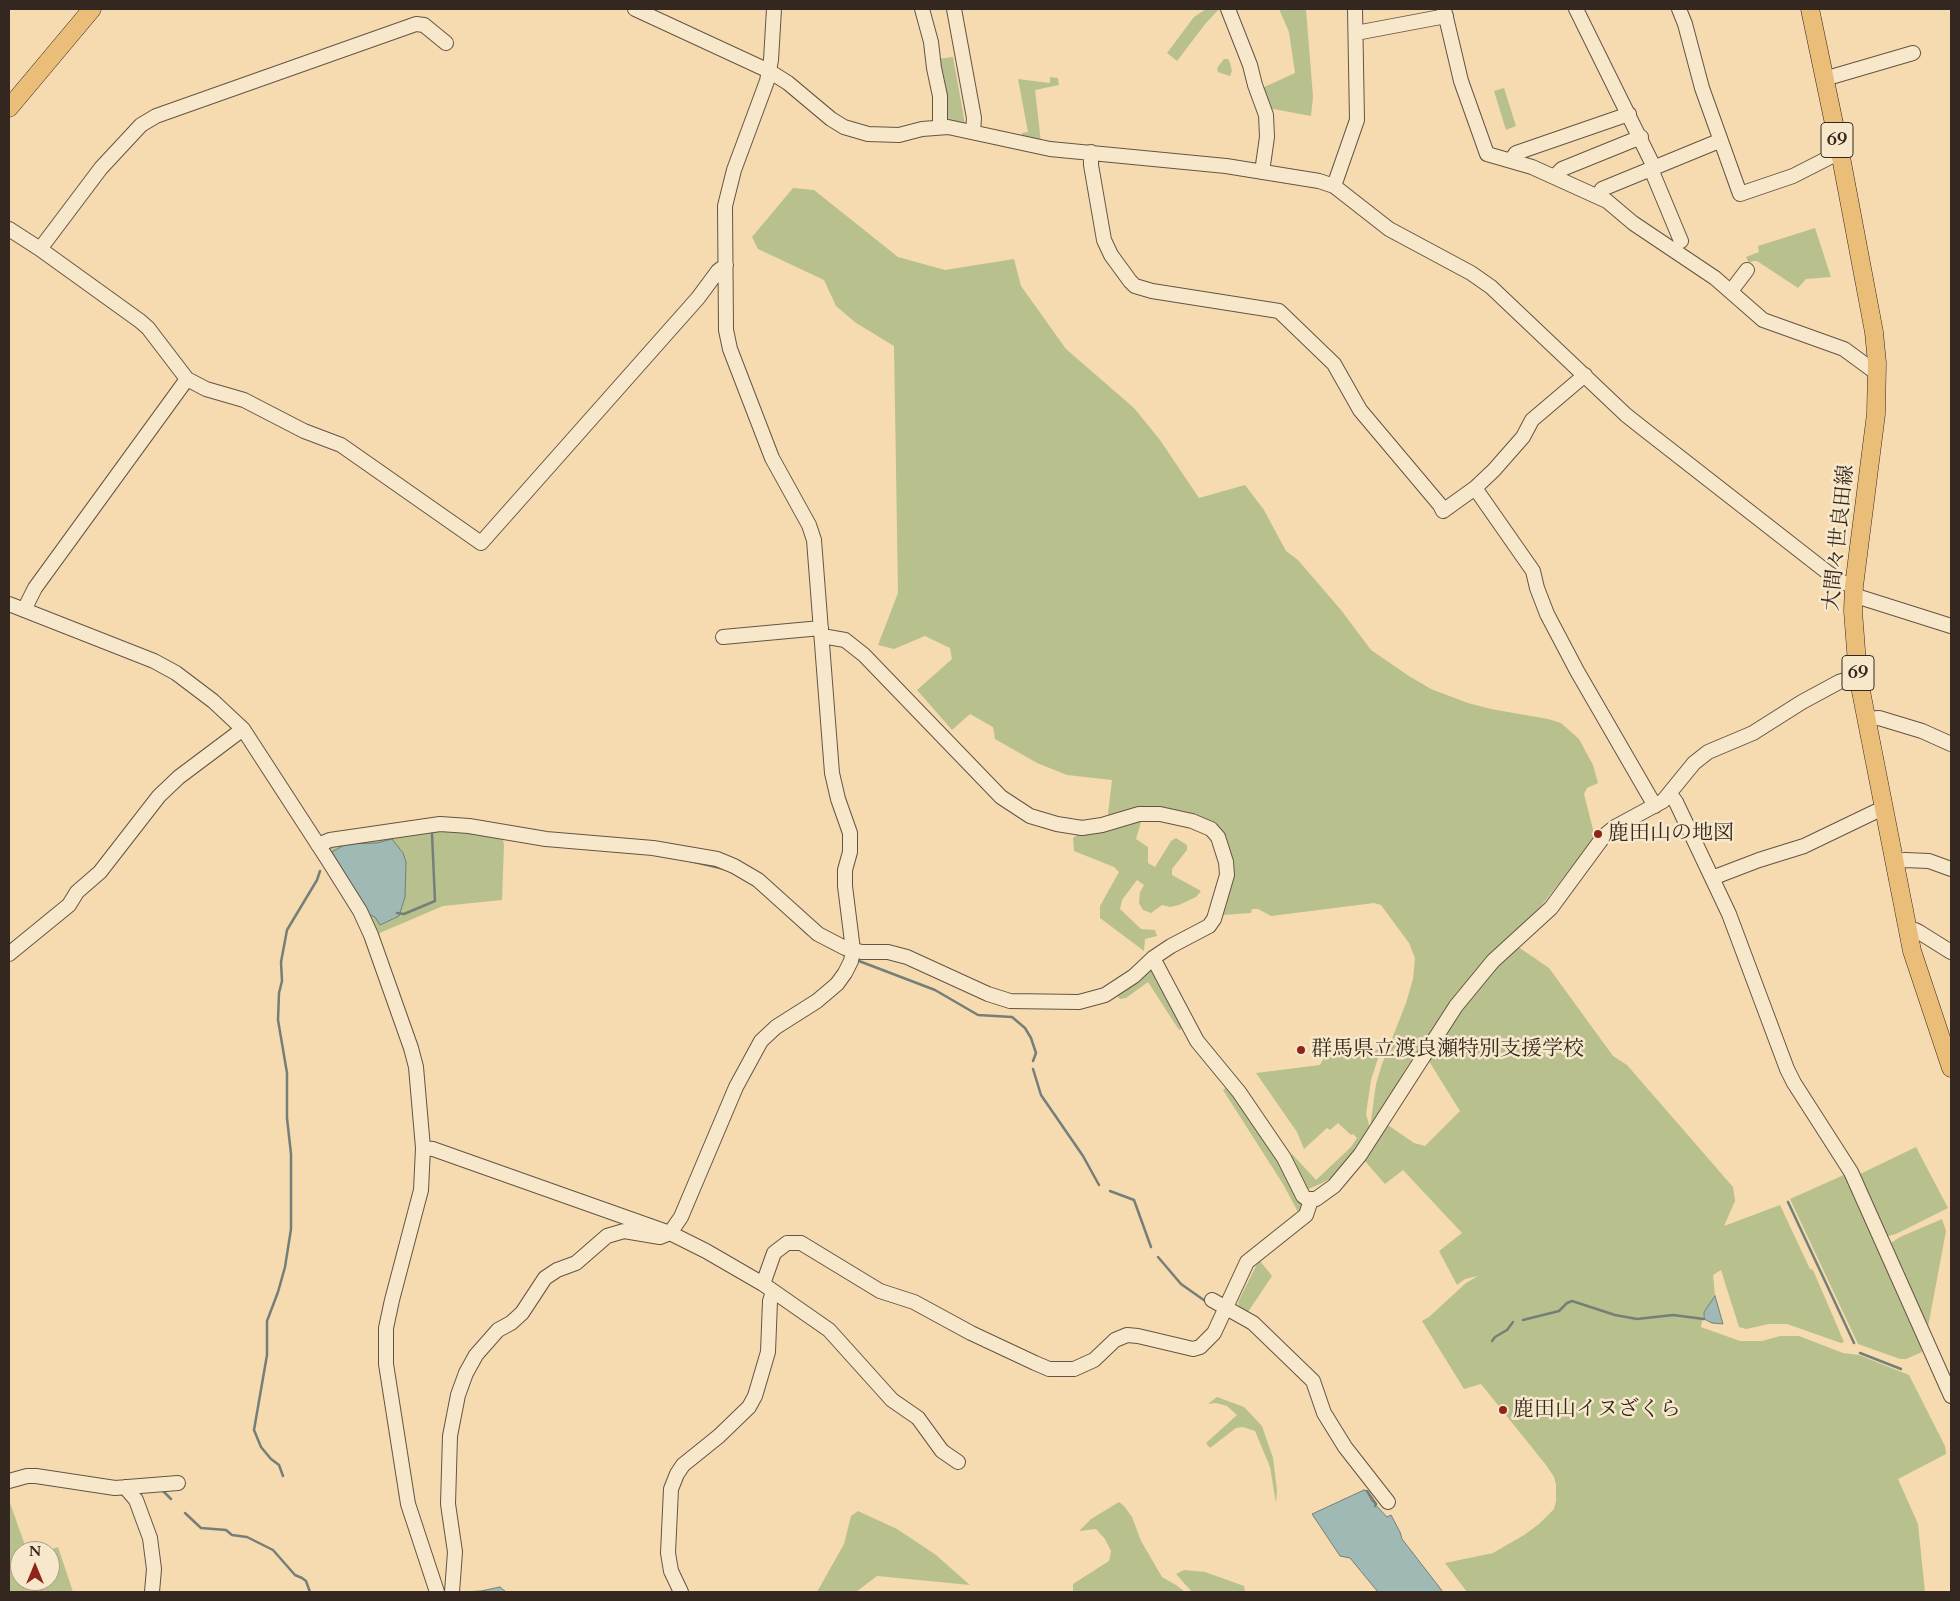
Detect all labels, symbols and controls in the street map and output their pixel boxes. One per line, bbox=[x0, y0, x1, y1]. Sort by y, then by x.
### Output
road number: 69 bbox=[1821, 122, 1853, 158]
street label: 大間々世良田線 bbox=[1820, 464, 1860, 612]
road number: 69 bbox=[1842, 656, 1874, 690]
place label: 鹿田山の地図 bbox=[1608, 821, 1734, 847]
marker: 鹿田山の地図 bbox=[1592, 828, 1604, 840]
place label: 群馬県立渡良瀬特別支援学校 bbox=[1311, 1037, 1584, 1063]
marker: 群馬県立渡良瀬特別支援学校 bbox=[1295, 1044, 1307, 1056]
place label: 鹿田山イヌざくら bbox=[1513, 1397, 1681, 1423]
marker: 鹿田山イヌざくら bbox=[1497, 1404, 1509, 1416]
north arrow bbox=[10, 1541, 60, 1591]
text: N bbox=[29, 1542, 41, 1561]

